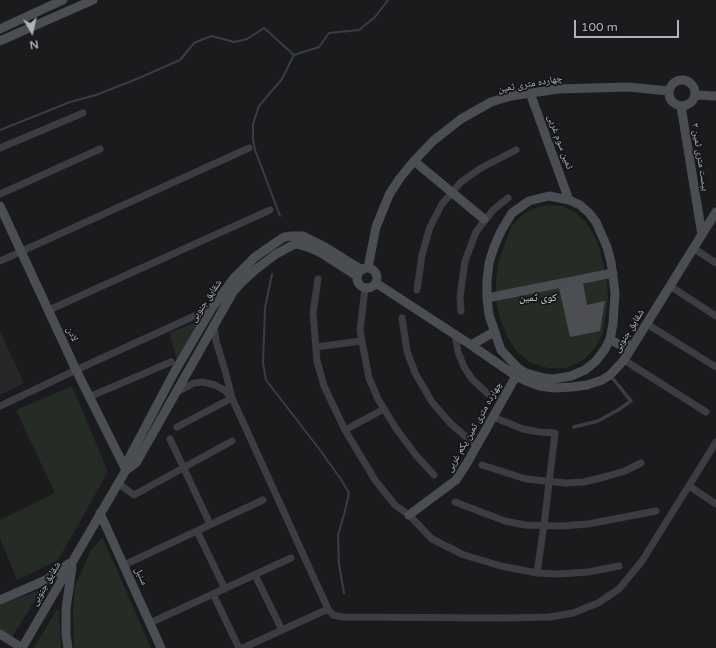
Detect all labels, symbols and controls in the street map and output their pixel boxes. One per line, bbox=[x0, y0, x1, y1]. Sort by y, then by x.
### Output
north arrow bbox=[12, 12, 52, 52]
scale bar bbox=[576, 12, 681, 38]
text: 100 m bbox=[581, 20, 618, 34]
text: N bbox=[29, 37, 39, 51]
street label: چهارده متری ثمین bbox=[497, 72, 563, 96]
street label: ثمین سوم غربی bbox=[545, 113, 575, 171]
street label: بیست متری ثمین ۲ bbox=[689, 122, 711, 192]
street label: شقایق جنوبی bbox=[187, 277, 225, 325]
district label: کوی ثمین bbox=[519, 291, 557, 305]
street label: شقایق جنوبی bbox=[611, 307, 647, 355]
street label: لادن bbox=[63, 325, 81, 343]
street label: چهارده متری ثمین یکم غربی bbox=[443, 380, 505, 474]
street label: شقایق جنوبی bbox=[29, 560, 63, 608]
street label: سنبل bbox=[132, 565, 150, 587]

